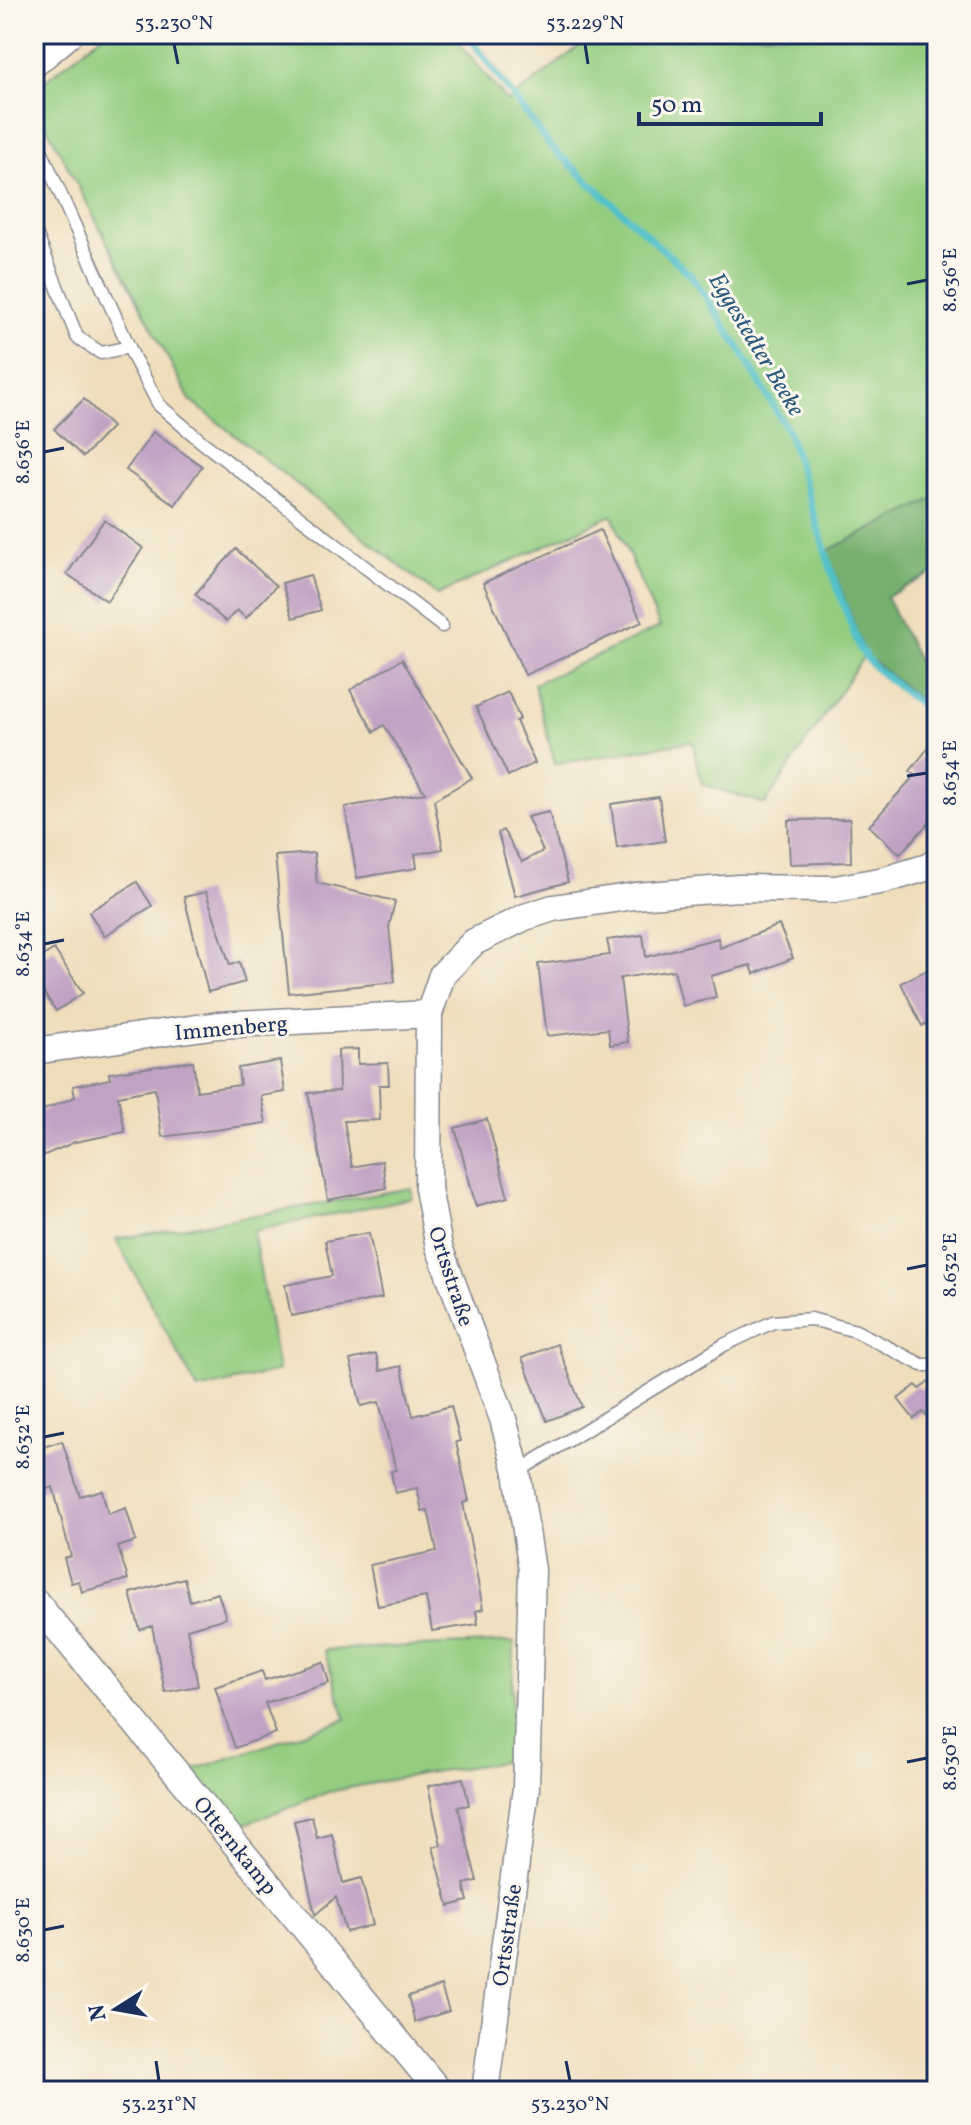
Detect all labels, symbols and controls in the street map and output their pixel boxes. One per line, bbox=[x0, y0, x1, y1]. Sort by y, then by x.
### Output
text: 53.230°N bbox=[135, 10, 213, 38]
text: 53.229°N bbox=[546, 10, 624, 38]
scale bar bbox=[639, 76, 821, 126]
text: 50 m bbox=[651, 89, 703, 123]
text: 8.636°E bbox=[937, 248, 965, 312]
water label: Eggestedter Beeke bbox=[699, 267, 812, 424]
text: 8.636°E bbox=[10, 420, 38, 484]
text: 8.634°E bbox=[937, 740, 965, 806]
text: 8.634°E bbox=[10, 911, 38, 977]
street label: Immenberg bbox=[173, 1009, 289, 1050]
street label: Ortsstraße bbox=[419, 1223, 480, 1331]
text: 8.632°E bbox=[937, 1233, 965, 1297]
text: 8.632°E bbox=[10, 1405, 38, 1469]
text: 8.630°E bbox=[937, 1725, 965, 1791]
street label: Otternkamp bbox=[185, 1791, 284, 1903]
street label: Ortsstraße bbox=[486, 1882, 531, 1989]
text: 8.630°E bbox=[10, 1897, 38, 1963]
north arrow bbox=[76, 1969, 156, 2049]
text: N bbox=[82, 2002, 116, 2023]
text: 53.231°N bbox=[121, 2091, 197, 2119]
text: 53.230°N bbox=[531, 2091, 609, 2119]

